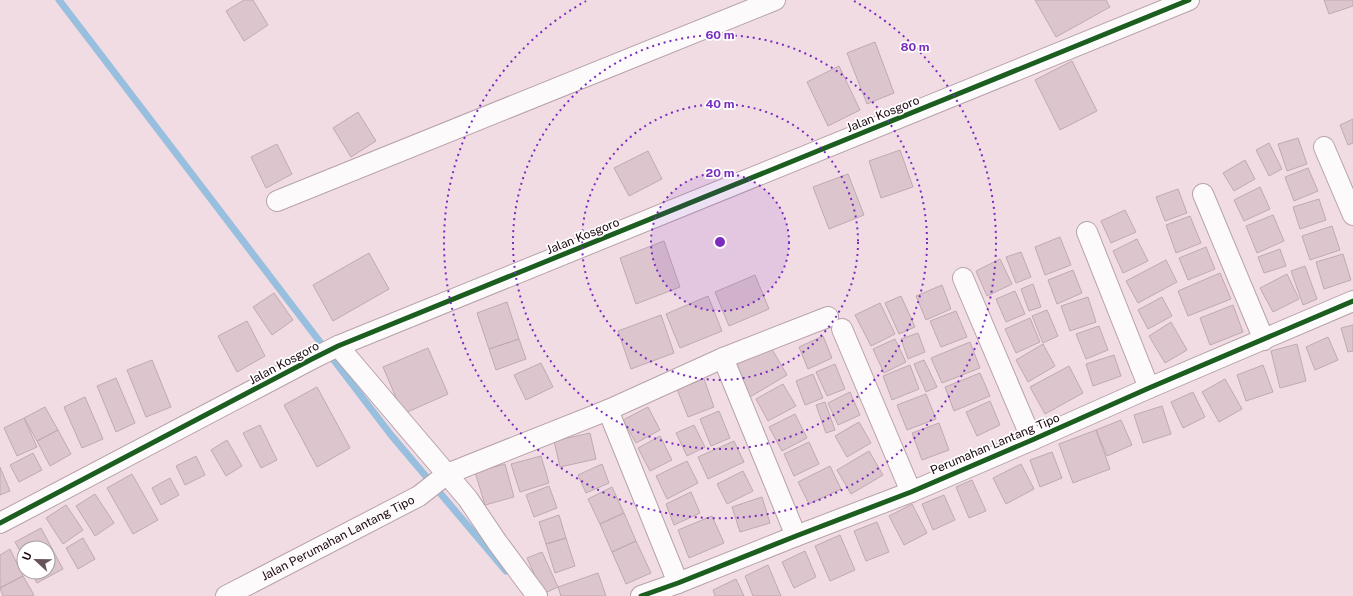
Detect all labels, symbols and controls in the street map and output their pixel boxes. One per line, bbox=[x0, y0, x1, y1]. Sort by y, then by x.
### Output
text: 60 m bbox=[705, 28, 735, 42]
text: 80 m bbox=[900, 40, 930, 54]
street label: Jalan Kosgoro bbox=[844, 93, 922, 135]
text: 40 m bbox=[705, 97, 735, 111]
text: 20 m bbox=[706, 166, 735, 180]
street label: Jalan Kosgoro bbox=[544, 215, 622, 257]
centre of rings bbox=[713, 235, 727, 249]
street label: Jalan Kosgoro bbox=[247, 339, 322, 387]
street label: Perumahan Lantang Tipo bbox=[928, 410, 1062, 478]
street label: Jalan Perumahan Lantang Tipo bbox=[259, 492, 417, 584]
north arrow bbox=[16, 540, 56, 580]
text: U bbox=[20, 550, 34, 562]

